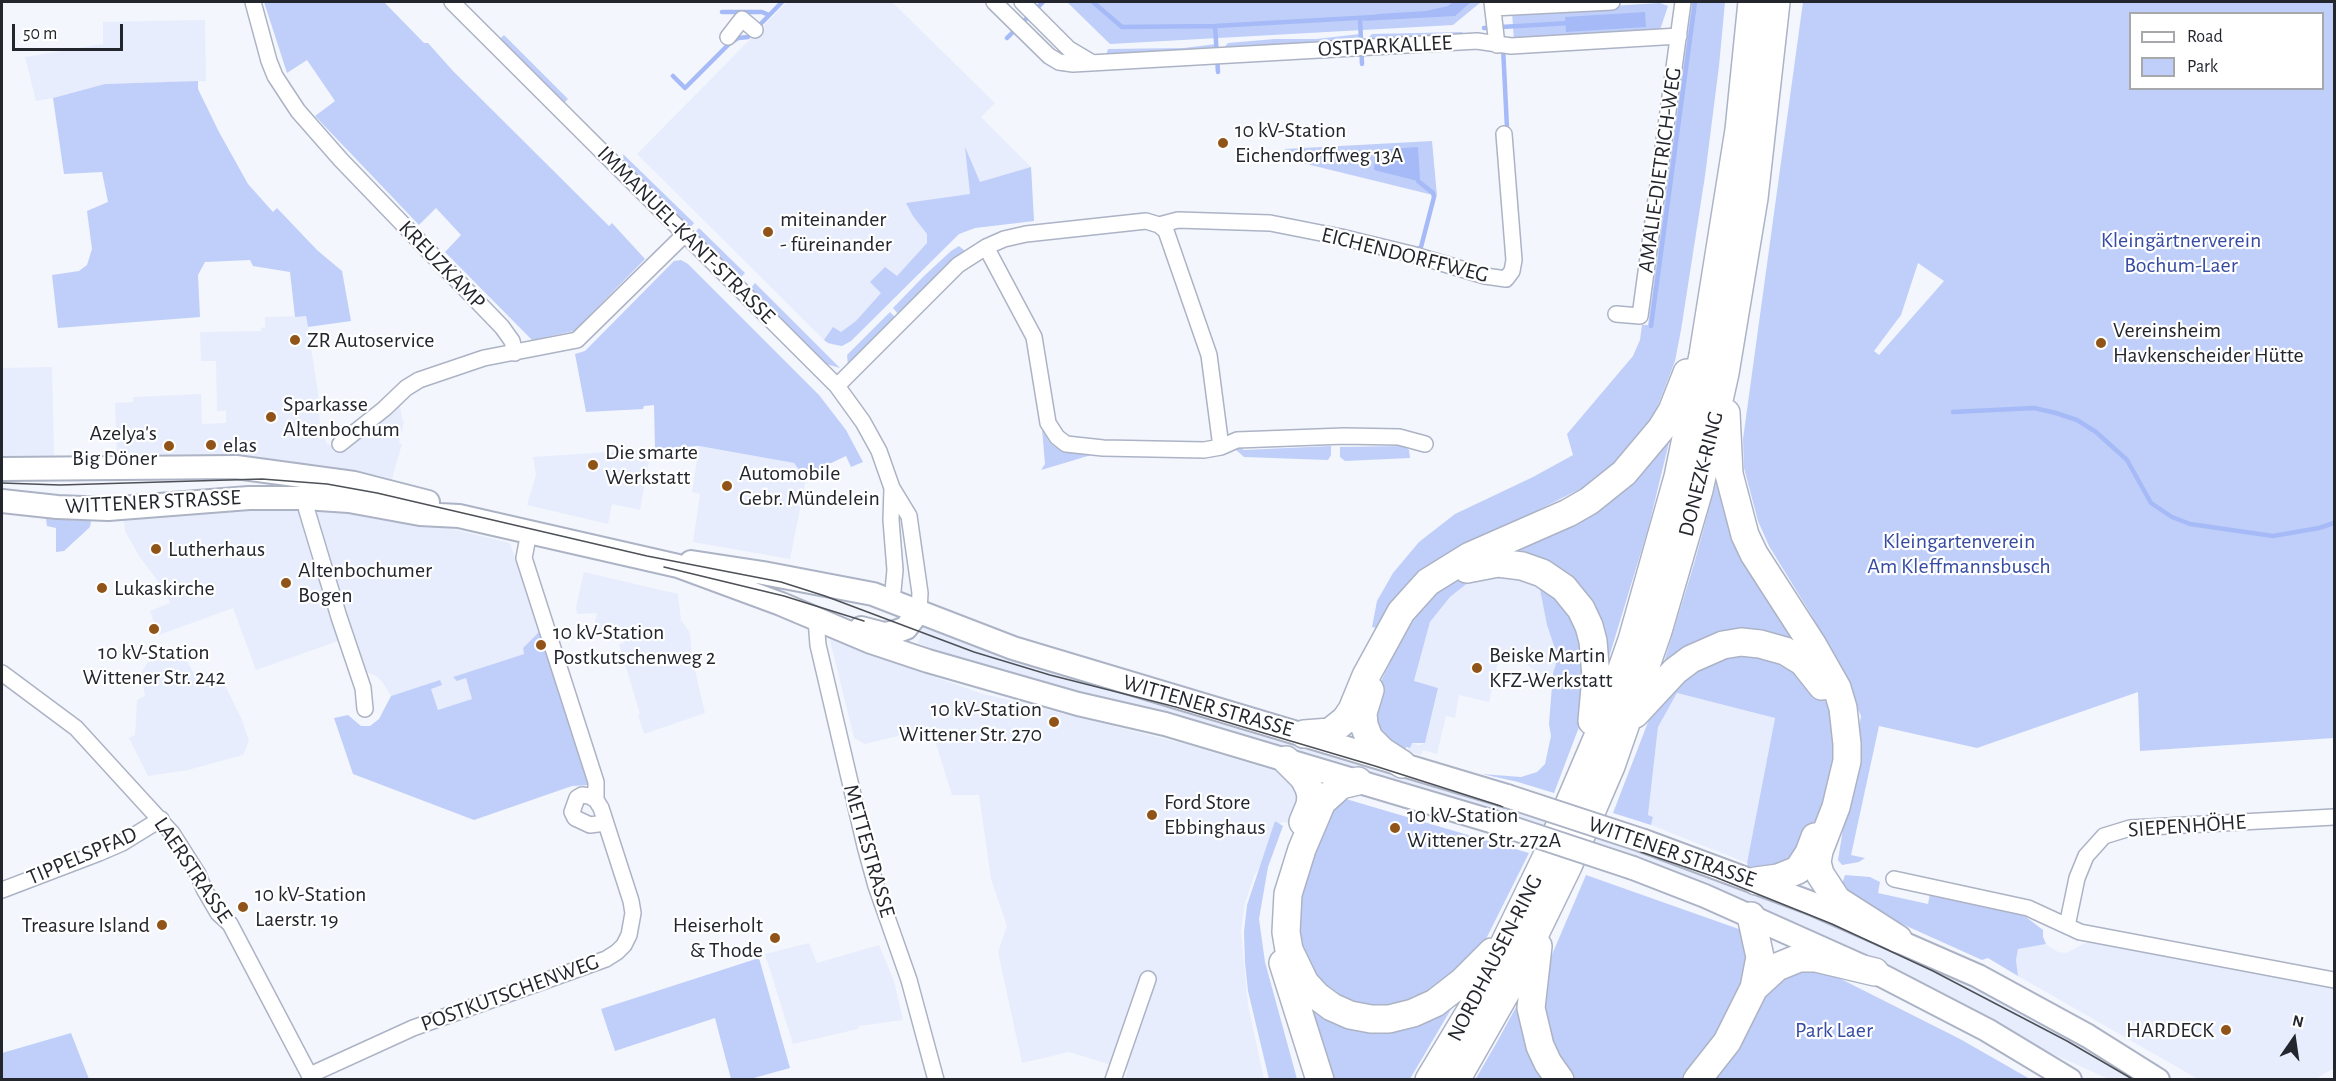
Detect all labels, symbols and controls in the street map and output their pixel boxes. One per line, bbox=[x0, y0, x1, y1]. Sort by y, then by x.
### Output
scale bar bbox=[15, 12, 126, 50]
legend bbox=[2129, 12, 2324, 90]
text: 50 m bbox=[23, 25, 57, 43]
text: Road bbox=[2187, 28, 2223, 46]
street label: OSTPARKALLEE bbox=[1317, 29, 1453, 63]
text: Park bbox=[2187, 58, 2218, 76]
street label: AMALIE-DIETRICH-WEG bbox=[1633, 66, 1687, 274]
place label: 10 kV-Station Eichendorffweg 13A bbox=[1235, 117, 1403, 168]
marker: 10 kV-Station Eichendorffweg 13A bbox=[1216, 136, 1230, 150]
street label: IMMANUEL-KANT-STRASSE bbox=[592, 141, 780, 329]
place label: miteinander - füreinander bbox=[780, 206, 892, 258]
street label: KREUZKAMP bbox=[393, 215, 491, 315]
street label: EICHENDORFFWEG bbox=[1319, 221, 1491, 289]
marker: miteinander - füreinander bbox=[761, 225, 775, 239]
park label: Kleingärtnerverein Bochum-Laer bbox=[2101, 227, 2261, 278]
place label: Vereinsheim Havkenscheider Hütte bbox=[2113, 317, 2304, 368]
place label: ZR Autoservice bbox=[307, 327, 434, 353]
marker: ZR Autoservice bbox=[288, 333, 302, 347]
marker: Vereinsheim Havkenscheider Hütte bbox=[2094, 336, 2108, 350]
place label: Sparkasse Altenbochum bbox=[283, 391, 400, 442]
street label: DONEZK-RING bbox=[1673, 409, 1729, 539]
marker: Sparkasse Altenbochum bbox=[264, 410, 278, 424]
place label: Azelya's Big Döner bbox=[72, 420, 157, 472]
place label: elas bbox=[223, 432, 257, 458]
marker: elas bbox=[204, 438, 218, 452]
marker: Azelya's Big Döner bbox=[162, 439, 176, 453]
place label: Die smarte Werkstatt bbox=[605, 439, 698, 490]
marker: Die smarte Werkstatt bbox=[586, 458, 600, 472]
place label: Automobile Gebr. Mündelein bbox=[739, 460, 880, 512]
marker: Automobile Gebr. Mündelein bbox=[720, 479, 734, 493]
street label: WITTENER STRASSE bbox=[64, 484, 242, 520]
park label: Kleingartenverein Am Kleffmannsbusch bbox=[1867, 528, 2051, 580]
place label: Lutherhaus bbox=[168, 536, 265, 562]
marker: Lutherhaus bbox=[149, 542, 163, 556]
place label: Altenbochumer Bogen bbox=[298, 557, 432, 608]
place label: Lukaskirche bbox=[114, 575, 215, 601]
marker: Altenbochumer Bogen bbox=[279, 576, 293, 590]
marker: Lukaskirche bbox=[95, 581, 109, 595]
place label: 10 kV-Station Postkutschenweg 2 bbox=[553, 619, 716, 670]
marker: 10 kV-Station Wittener Str. 242 bbox=[147, 622, 161, 636]
marker: 10 kV-Station Postkutschenweg 2 bbox=[534, 638, 548, 652]
place label: 10 kV-Station Wittener Str. 242 bbox=[83, 639, 225, 690]
place label: Beiske Martin KFZ-Werkstatt bbox=[1489, 642, 1613, 694]
marker: Beiske Martin KFZ-Werkstatt bbox=[1470, 661, 1484, 675]
street label: WITTENER STRASSE bbox=[1120, 669, 1296, 743]
place label: 10 kV-Station Wittener Str. 270 bbox=[899, 696, 1042, 748]
marker: 10 kV-Station Wittener Str. 270 bbox=[1047, 715, 1061, 729]
street label: METTESTRASSE bbox=[837, 781, 901, 921]
place label: Ford Store Ebbinghaus bbox=[1164, 789, 1266, 840]
place label: 10 kV-Station Wittener Str. 272A bbox=[1407, 802, 1561, 854]
marker: Ford Store Ebbinghaus bbox=[1145, 808, 1159, 822]
street label: SIEPENHÖHE bbox=[2127, 809, 2247, 843]
street label: WITTENER STRASSE bbox=[1585, 811, 1759, 893]
street label: LAERSTRASSE bbox=[148, 812, 238, 928]
street label: TIPPELSPFAD bbox=[23, 821, 141, 891]
marker: 10 kV-Station Wittener Str. 272A bbox=[1388, 821, 1402, 835]
street label: NORDHAUSEN-RING bbox=[1442, 870, 1548, 1046]
place label: 10 kV-Station Laerstr. 19 bbox=[255, 881, 366, 932]
marker: 10 kV-Station Laerstr. 19 bbox=[236, 900, 250, 914]
place label: Treasure Island bbox=[22, 912, 150, 938]
place label: Heiserholt & Thode bbox=[673, 912, 763, 963]
marker: Treasure Island bbox=[155, 918, 169, 932]
marker: Heiserholt & Thode bbox=[768, 931, 782, 945]
street label: POSTKUTSCHENWEG bbox=[417, 949, 603, 1037]
north arrow bbox=[2264, 1009, 2324, 1069]
text: N bbox=[2291, 1012, 2305, 1031]
park label: Park Laer bbox=[1795, 1017, 1873, 1043]
place label: HARDECK bbox=[2126, 1017, 2214, 1043]
marker: HARDECK bbox=[2219, 1023, 2233, 1037]

